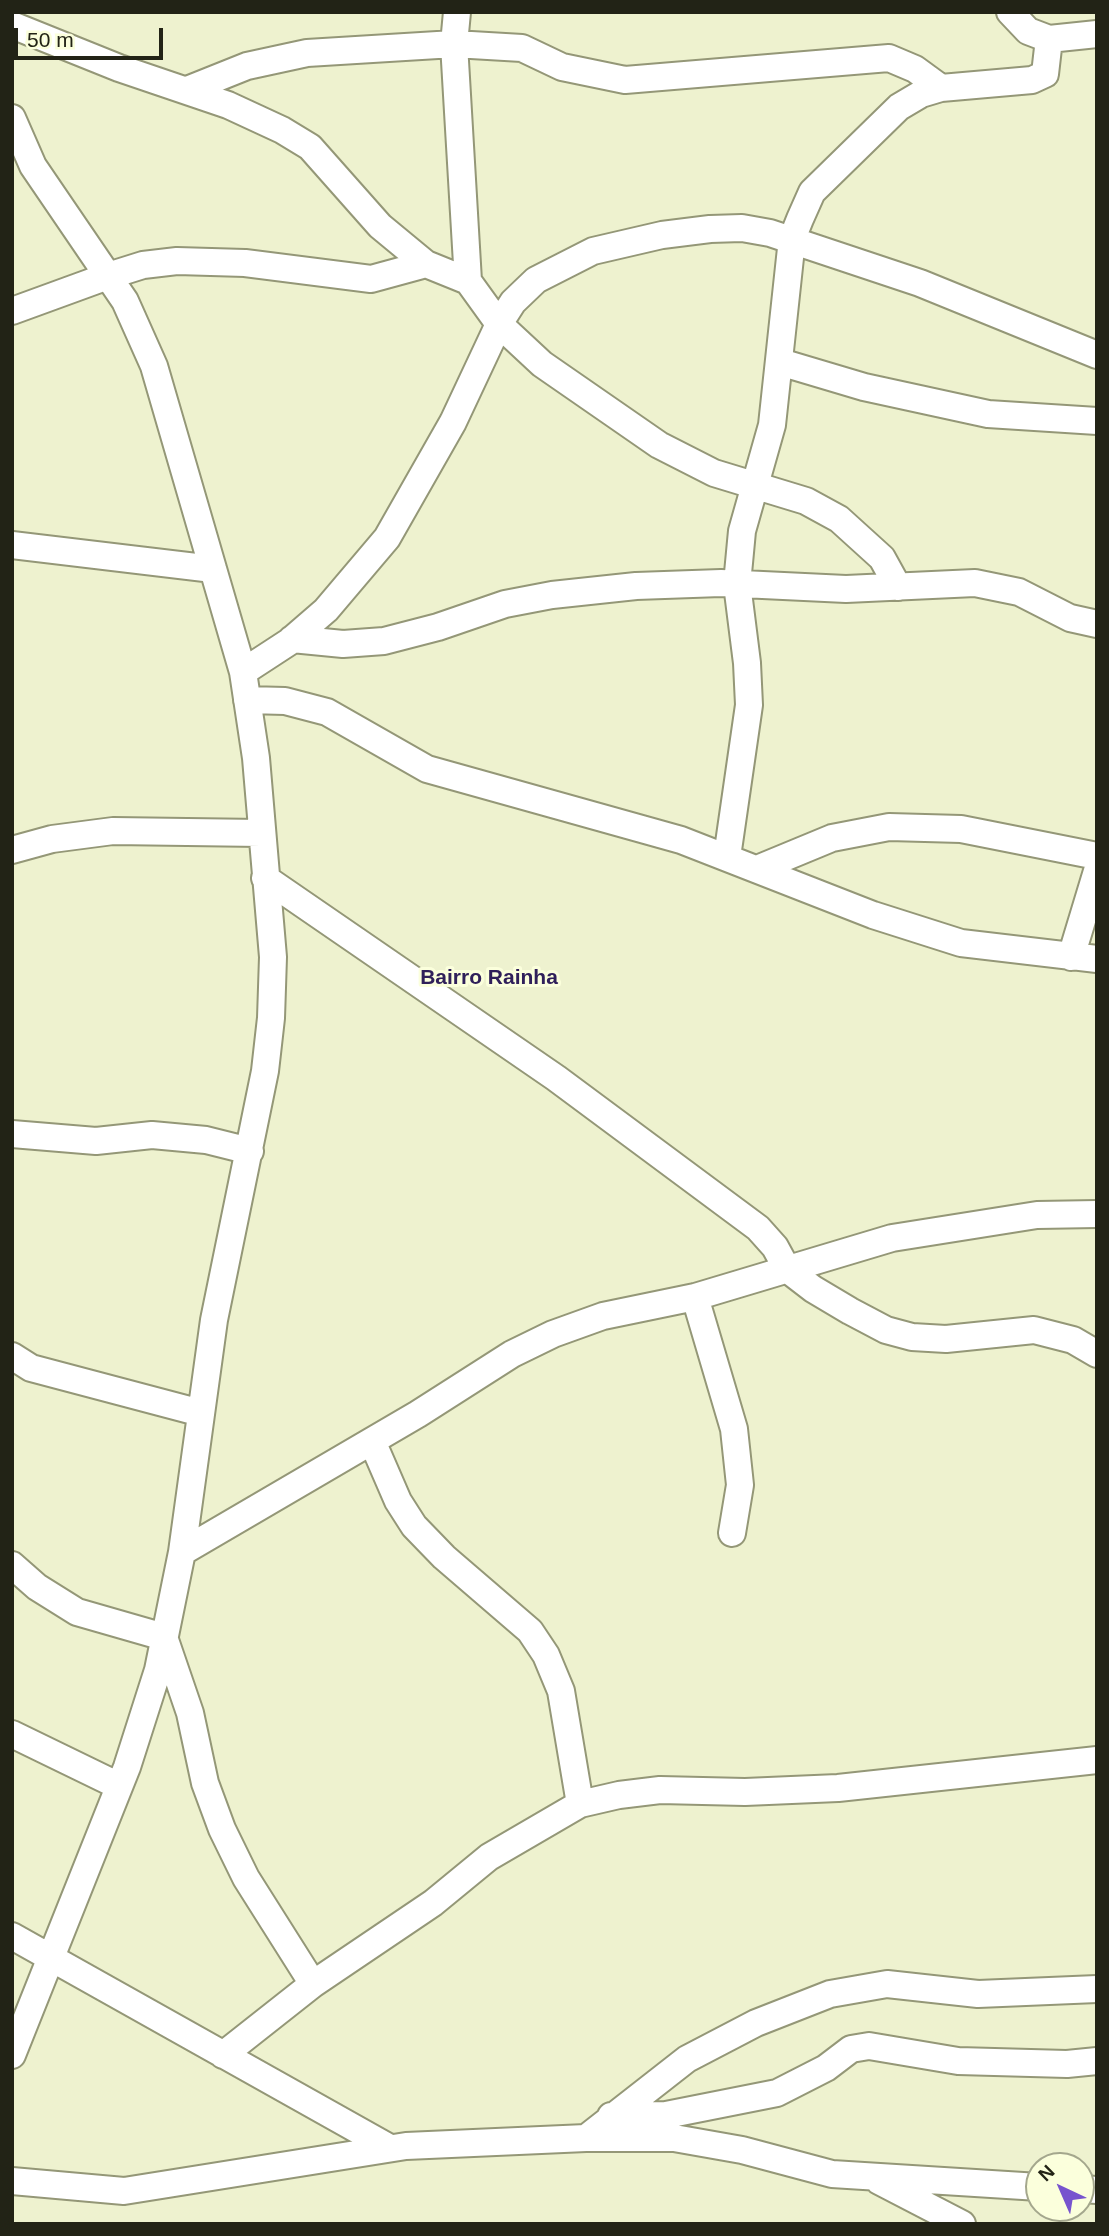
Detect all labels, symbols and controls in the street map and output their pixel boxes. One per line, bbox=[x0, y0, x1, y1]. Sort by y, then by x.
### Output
scale bar bbox=[18, 14, 166, 58]
text: 50 m bbox=[27, 28, 74, 51]
district label: Bairro Rainha bbox=[420, 965, 558, 991]
north arrow bbox=[1025, 2152, 1095, 2222]
text: N bbox=[1034, 2161, 1059, 2185]

